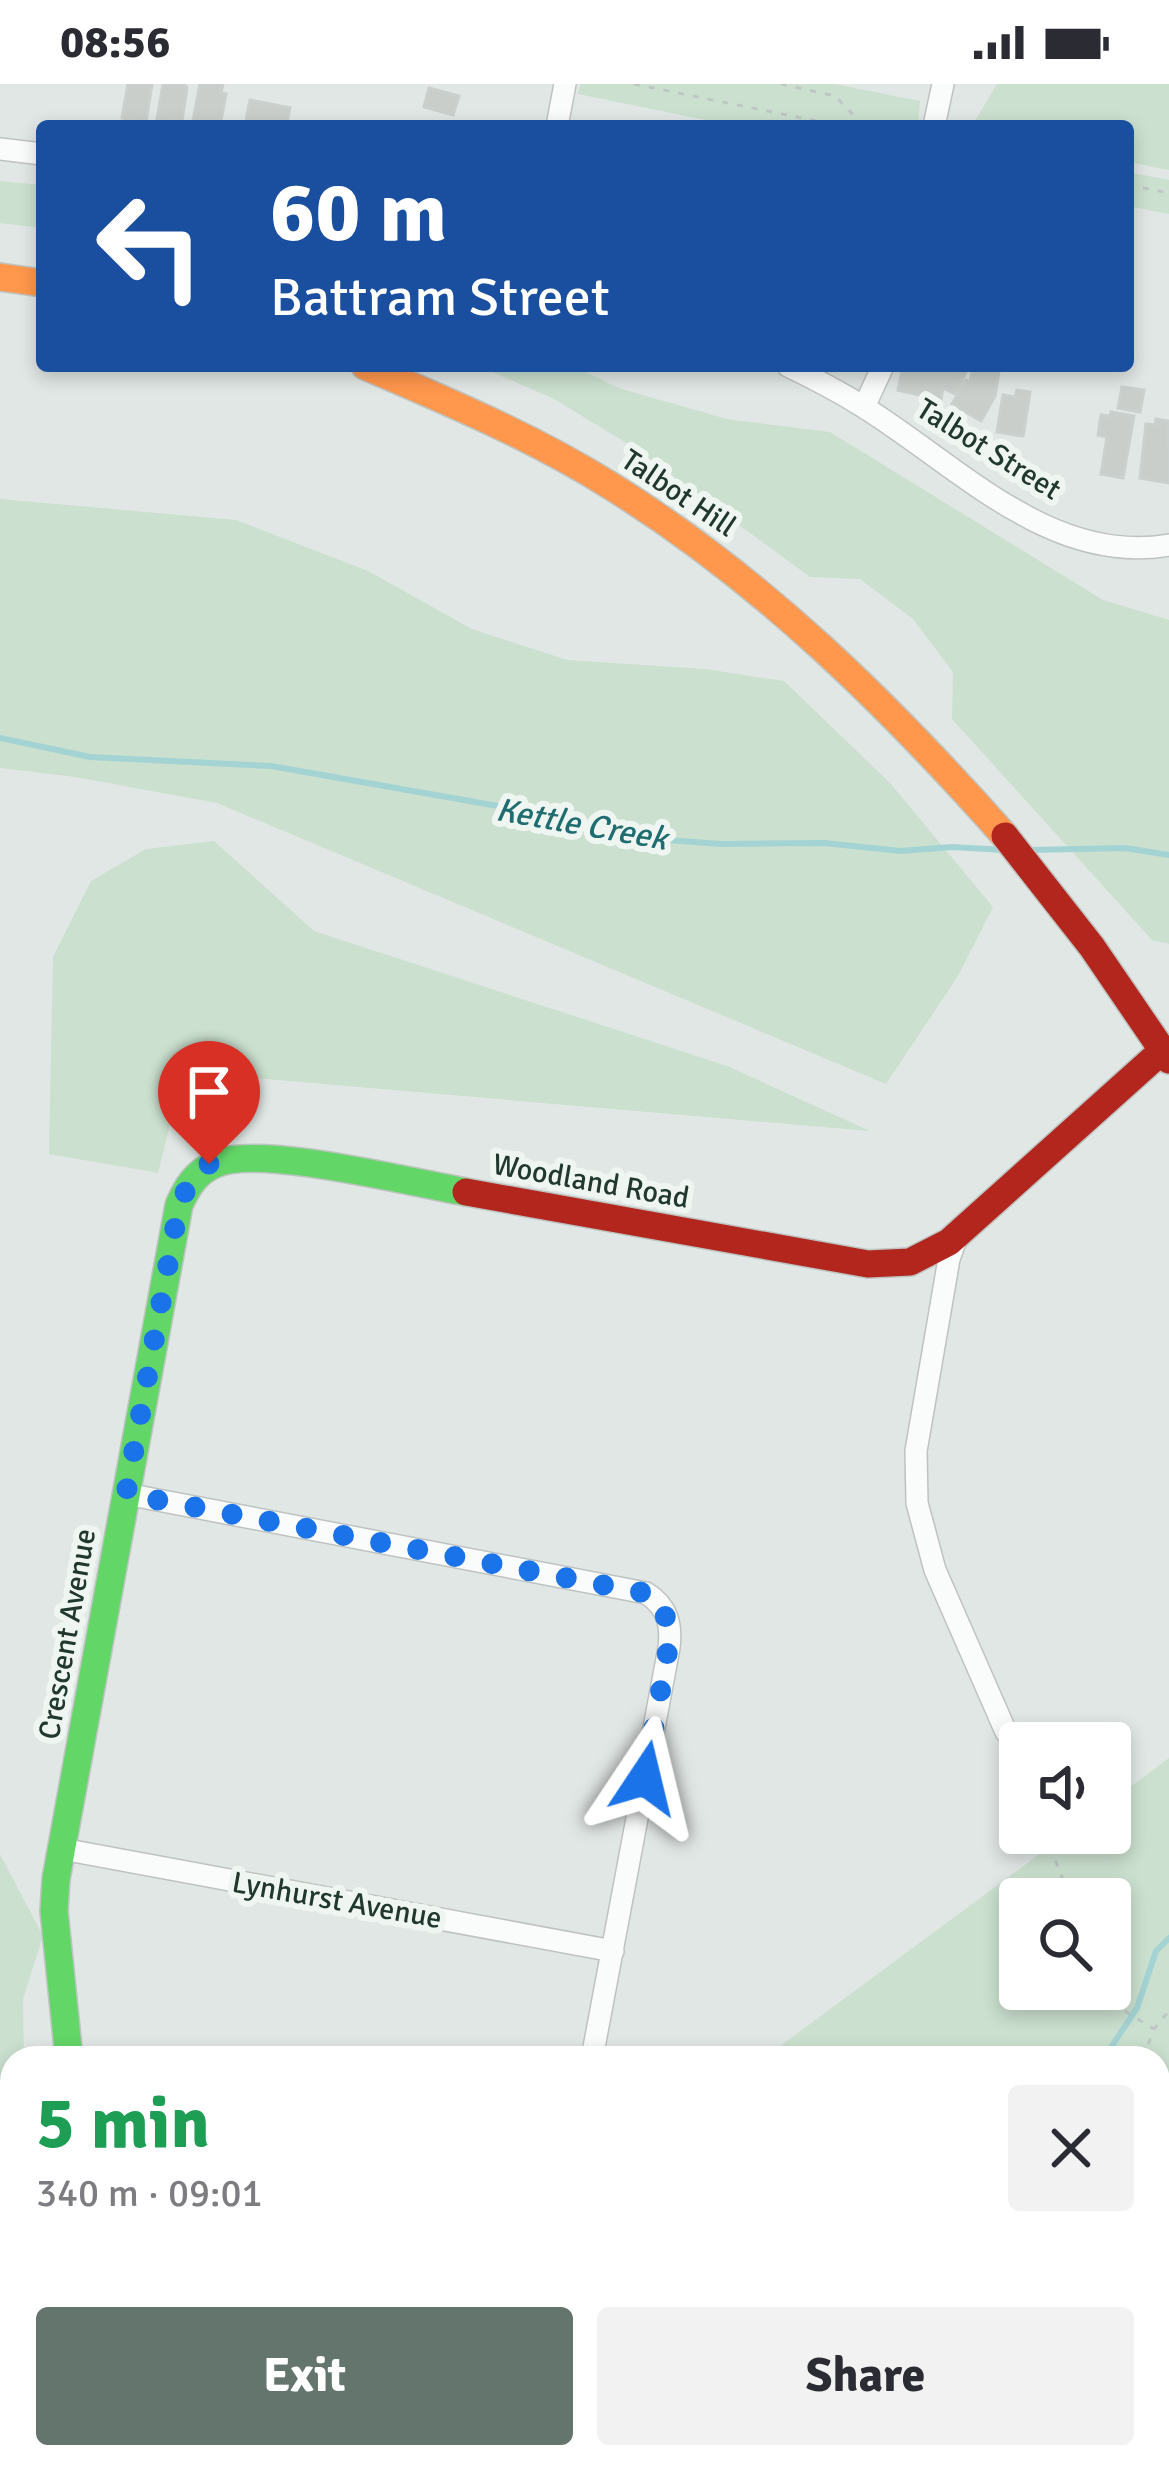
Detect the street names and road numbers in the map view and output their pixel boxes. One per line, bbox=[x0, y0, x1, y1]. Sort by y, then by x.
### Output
street label: Talbot Street bbox=[910, 391, 1068, 508]
street label: Talbot Hill bbox=[614, 442, 743, 545]
street label: Woodland Road bbox=[490, 1146, 692, 1217]
street label: Crescent Avenue bbox=[31, 1526, 104, 1742]
street label: Lynhurst Avenue bbox=[229, 1864, 445, 1937]

